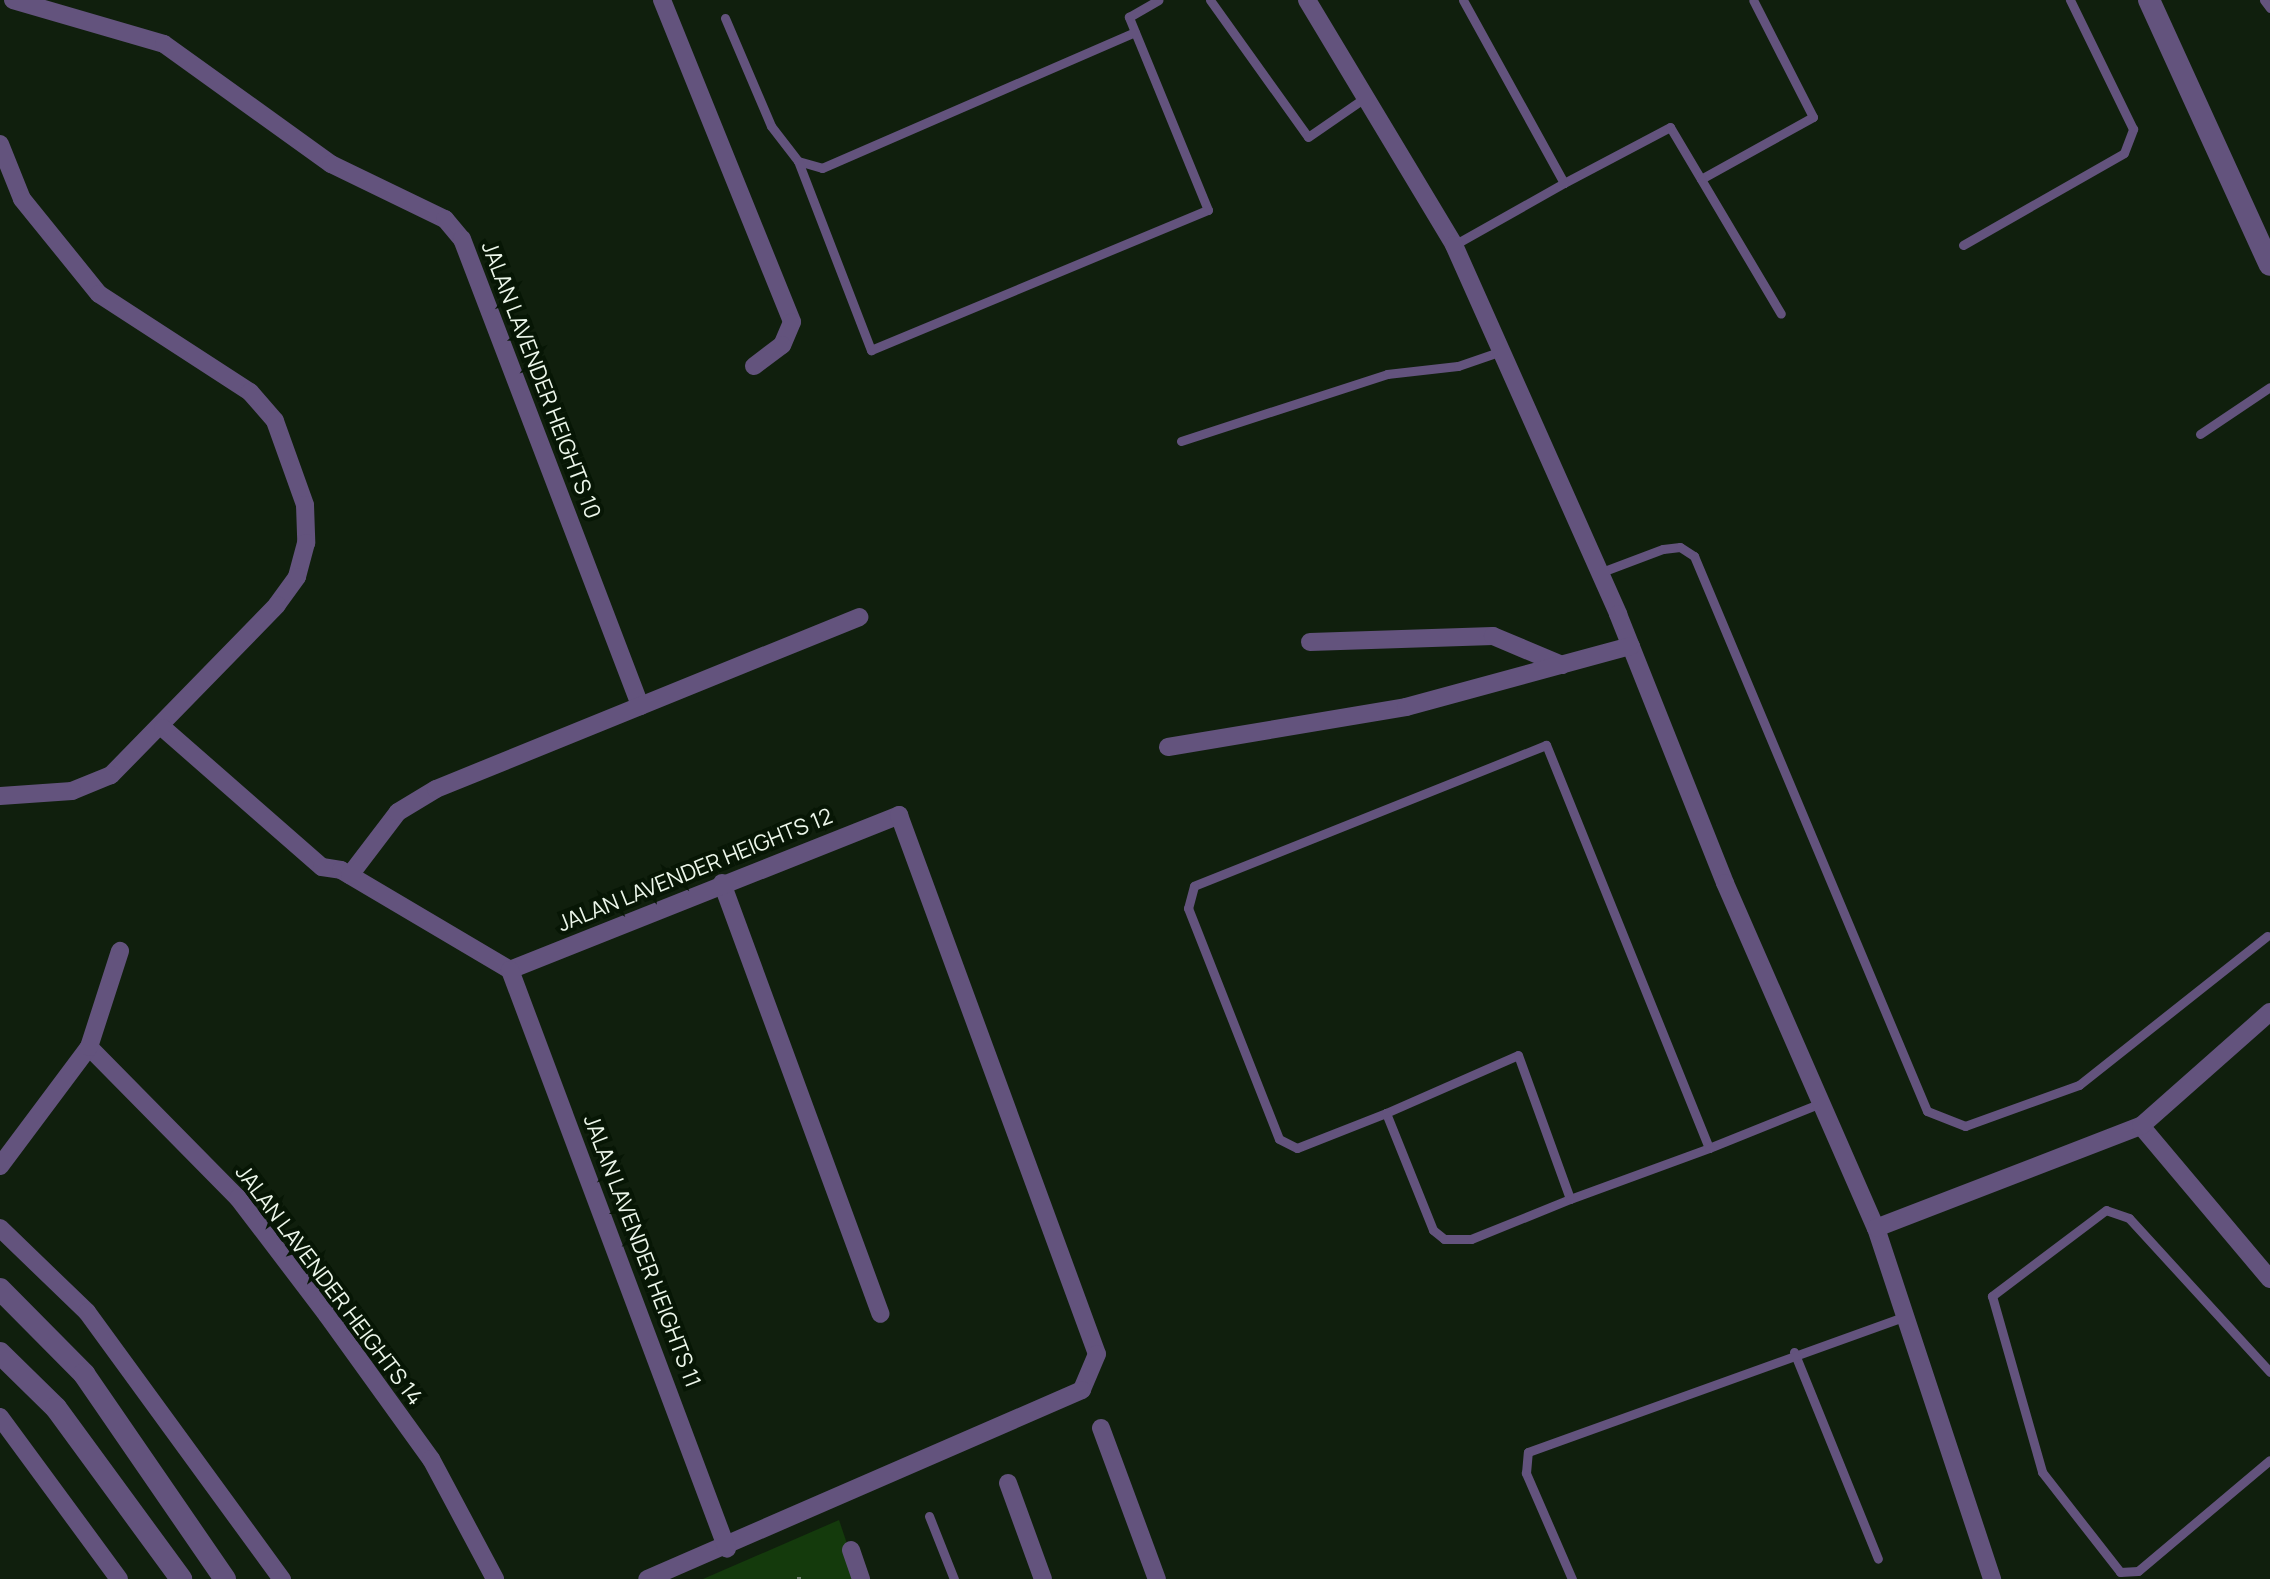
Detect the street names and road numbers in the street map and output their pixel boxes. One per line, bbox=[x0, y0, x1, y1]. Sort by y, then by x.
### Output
street label: JALAN LAVENDER HEIGHTS 10 bbox=[476, 238, 606, 522]
street label: JALAN LAVENDER HEIGHTS 12 bbox=[554, 803, 836, 937]
street label: JALAN LAVENDER HEIGHTS 11 bbox=[578, 1111, 706, 1391]
street label: JALAN LAVENDER HEIGHTS 14 bbox=[230, 1160, 428, 1410]

